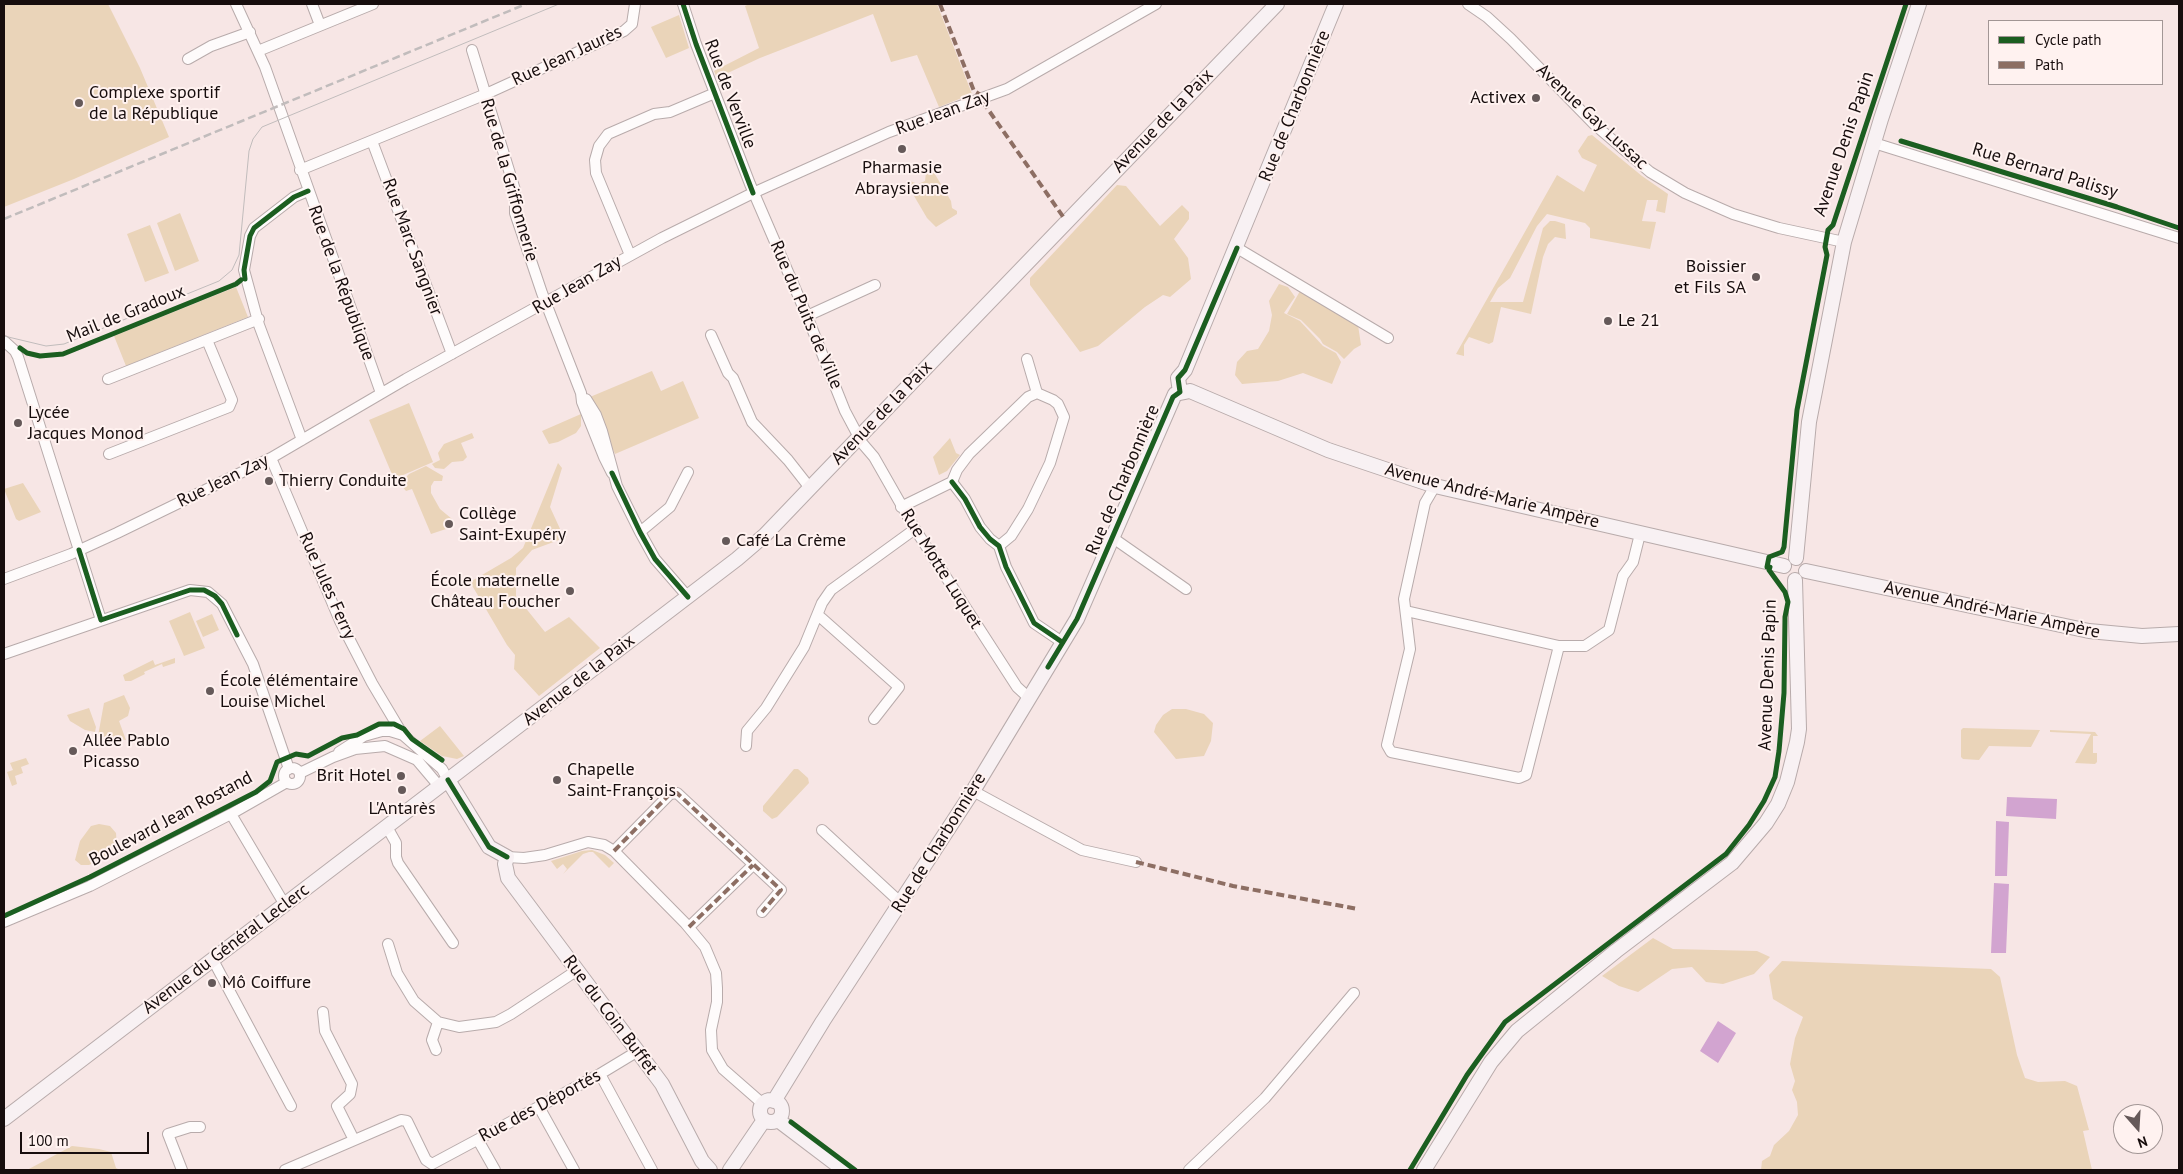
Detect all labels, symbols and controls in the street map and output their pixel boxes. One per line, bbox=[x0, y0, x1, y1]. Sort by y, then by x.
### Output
legend bbox=[1988, 20, 2163, 85]
street label: Rue Jean Jaurès bbox=[509, 21, 625, 91]
street label: Rue de Charbonnière bbox=[1255, 27, 1335, 185]
text: Cycle path bbox=[2035, 30, 2101, 49]
street label: Rue de Verville bbox=[699, 36, 761, 152]
text: Path bbox=[2035, 55, 2064, 74]
street label: Avenue Gay Lussac bbox=[1532, 60, 1652, 174]
street label: Avenue de la Paix bbox=[1108, 65, 1218, 177]
street label: Avenue Denis Papin bbox=[1809, 69, 1879, 219]
place label: Complexe sportif de la République bbox=[89, 82, 220, 125]
street label: Rue Jean Zay bbox=[893, 86, 993, 140]
place label: Activex bbox=[1470, 87, 1526, 109]
marker: Activex bbox=[1530, 92, 1542, 104]
street label: Rue de la Griffonnerie bbox=[475, 96, 543, 264]
marker: Complexe sportif de la République bbox=[73, 97, 85, 109]
street label: Rue Bernard Palissy bbox=[1969, 139, 2121, 203]
marker: Pharmasie Abraysienne bbox=[896, 143, 908, 155]
place label: Pharmasie Abraysienne bbox=[855, 157, 949, 200]
street label: Rue Marc Sangnier bbox=[377, 175, 447, 319]
street label: Rue de la République bbox=[303, 202, 379, 364]
street label: Rue du Puits de Ville bbox=[765, 238, 847, 392]
street label: Rue Jean Zay bbox=[529, 251, 625, 319]
place label: Boissier et Fils SA bbox=[1674, 256, 1746, 298]
marker: Boissier et Fils SA bbox=[1750, 271, 1762, 283]
street label: Mail de Gradoux bbox=[64, 280, 188, 348]
place label: Le 21 bbox=[1618, 310, 1660, 332]
marker: Le 21 bbox=[1602, 315, 1614, 327]
street label: Avenue de la Paix bbox=[827, 357, 937, 469]
place label: Lycée Jacques Monod bbox=[28, 402, 144, 444]
street label: Rue de Charbonnière bbox=[1082, 402, 1164, 558]
marker: Lycée Jacques Monod bbox=[12, 417, 24, 429]
street label: Rue Jean Zay bbox=[174, 450, 272, 512]
street label: Avenue André-Marie Ampère bbox=[1383, 459, 1601, 533]
place label: Thierry Conduite bbox=[279, 470, 407, 492]
marker: Thierry Conduite bbox=[263, 475, 275, 487]
place label: Collège Saint-Exupéry bbox=[459, 503, 566, 546]
street label: Rue Motte Luquet bbox=[895, 505, 987, 633]
marker: Collège Saint-Exupéry bbox=[443, 518, 455, 530]
street label: Rue Jules Ferry bbox=[294, 529, 360, 643]
place label: Café La Crème bbox=[736, 530, 846, 552]
marker: Café La Crème bbox=[720, 535, 732, 547]
place label: École maternelle Château Foucher bbox=[430, 570, 560, 612]
street label: Avenue André-Marie Ampère bbox=[1882, 577, 2102, 643]
marker: École maternelle Château Foucher bbox=[564, 585, 576, 597]
street label: Avenue Denis Papin bbox=[1755, 599, 1781, 751]
street label: Avenue de la Paix bbox=[519, 630, 639, 730]
place label: École élémentaire Louise Michel bbox=[220, 670, 358, 712]
marker: École élémentaire Louise Michel bbox=[204, 685, 216, 697]
place label: Allée Pablo Picasso bbox=[83, 730, 170, 772]
marker: Allée Pablo Picasso bbox=[67, 745, 79, 757]
place label: Chapelle Saint-François bbox=[567, 759, 676, 802]
place label: Brit Hotel bbox=[317, 765, 391, 787]
street label: Boulevard Jean Rostand bbox=[86, 767, 256, 871]
street label: Rue de Charbonnière bbox=[887, 769, 991, 917]
marker: Brit Hotel bbox=[395, 770, 407, 782]
marker: Chapelle Saint-François bbox=[551, 774, 563, 786]
marker: L'Antarès bbox=[396, 784, 408, 796]
place label: L'Antarès bbox=[368, 798, 436, 820]
street label: Avenue du Général Leclerc bbox=[138, 879, 314, 1019]
street label: Rue du Coin Buffet bbox=[558, 951, 662, 1079]
place label: Mô Coiffure bbox=[222, 972, 311, 994]
marker: Mô Coiffure bbox=[206, 977, 218, 989]
street label: Rue des Déportés bbox=[475, 1065, 605, 1147]
north arrow bbox=[2113, 1104, 2163, 1154]
scale bar bbox=[22, 1122, 151, 1154]
text: 100 m bbox=[28, 1131, 69, 1150]
text: N bbox=[2135, 1132, 2150, 1152]

